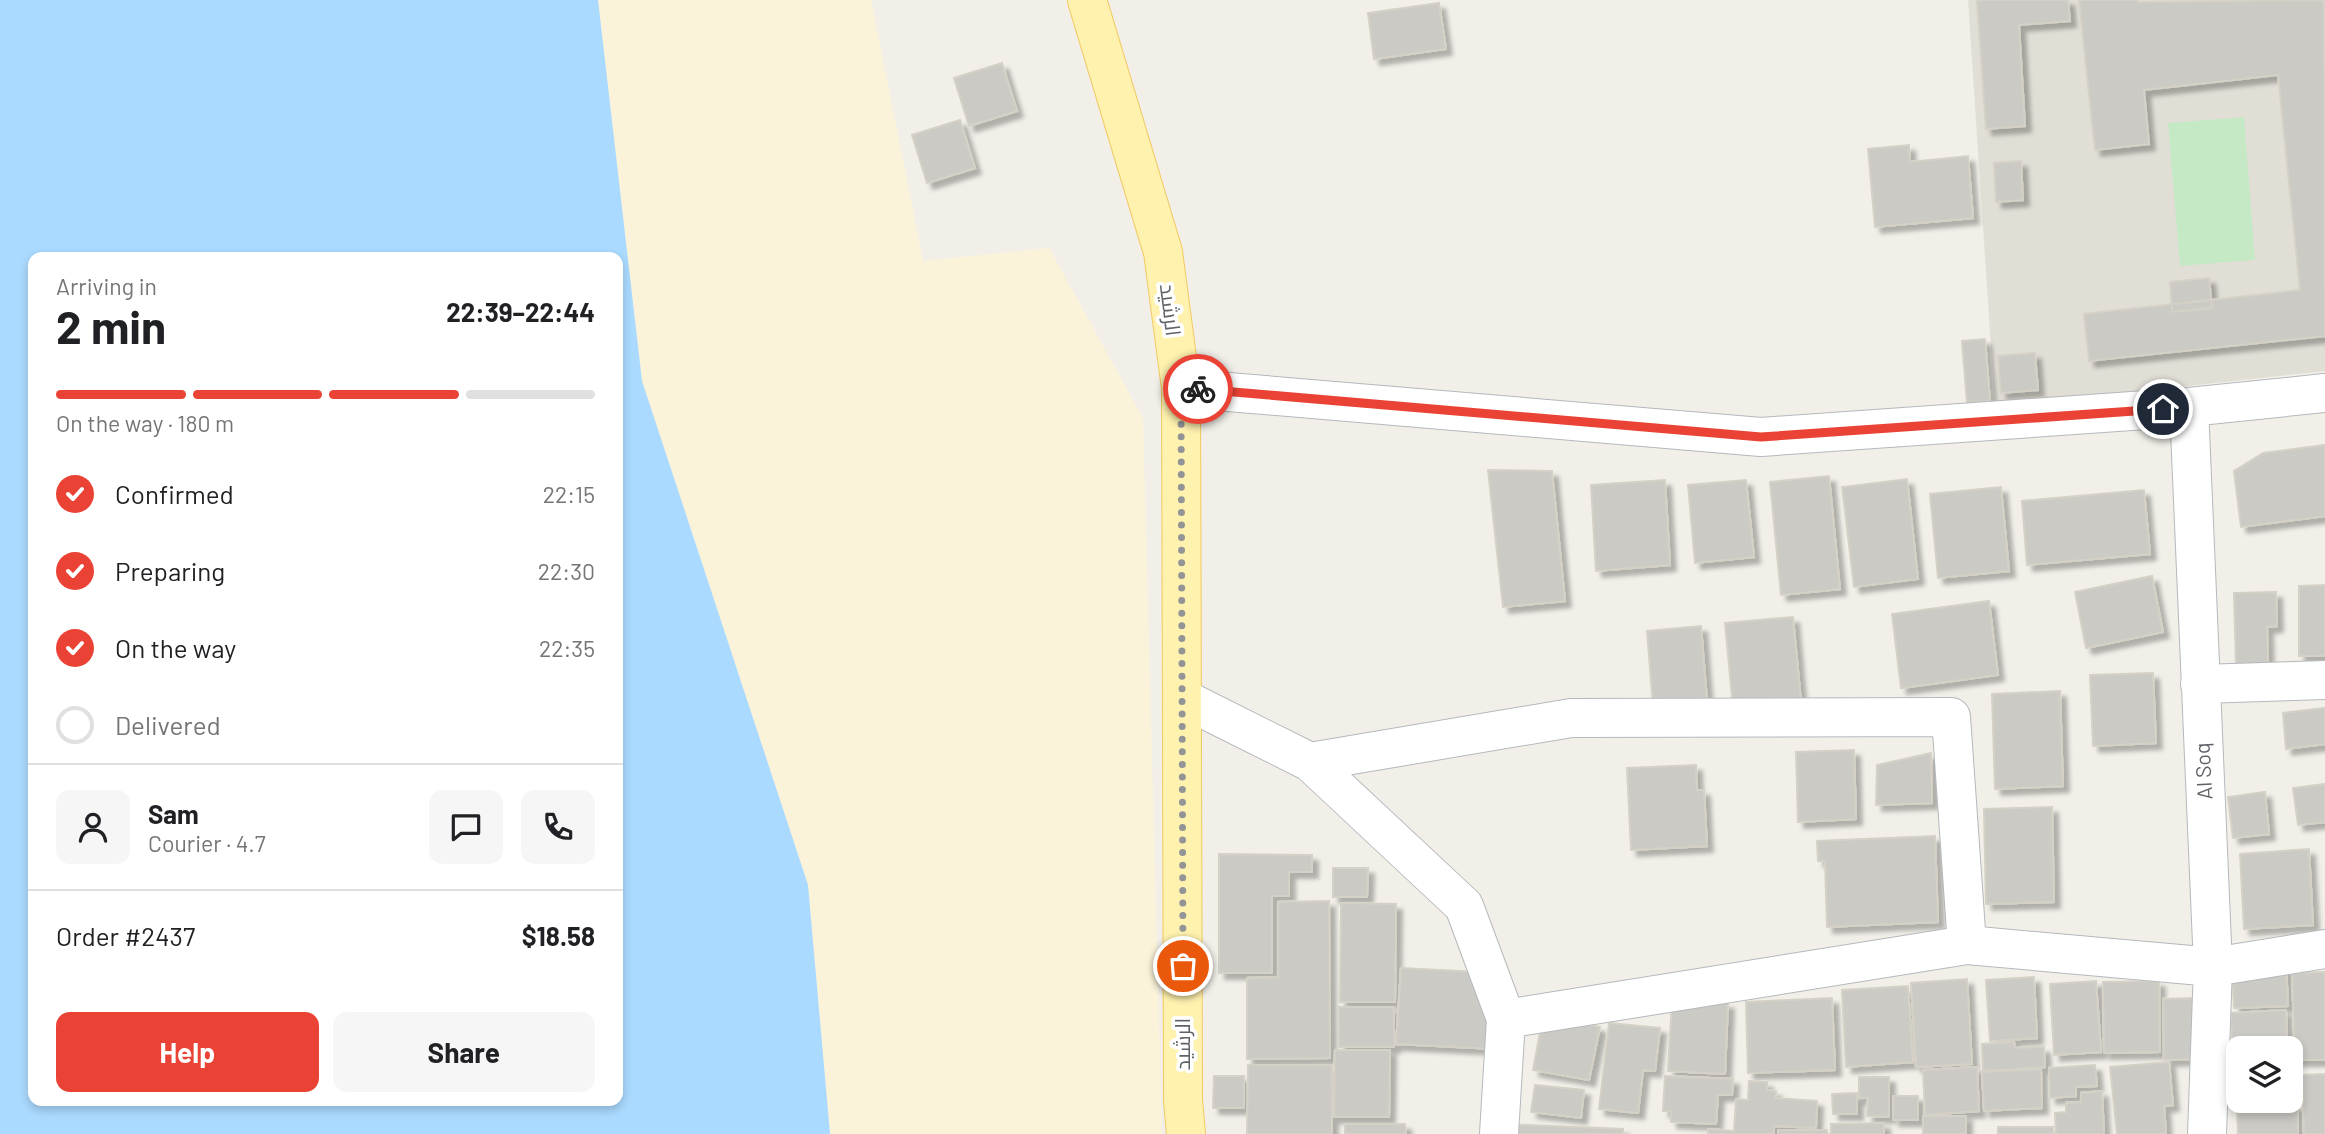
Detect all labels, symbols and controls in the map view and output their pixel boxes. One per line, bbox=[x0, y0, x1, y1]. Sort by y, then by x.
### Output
text: Arriving in bbox=[56, 272, 157, 300]
street label: الرشيد bbox=[1155, 282, 1187, 338]
text: 22:39–22:44 bbox=[446, 296, 595, 327]
text: 2 min bbox=[56, 298, 166, 353]
courier bbox=[1163, 354, 1233, 424]
icon: bike bbox=[1179, 370, 1217, 408]
pin bbox=[2133, 379, 2193, 439]
icon: home bbox=[2144, 390, 2182, 428]
text: On the way · 180 m bbox=[56, 409, 234, 437]
icon: check bbox=[56, 475, 94, 513]
text: Confirmed bbox=[115, 478, 234, 509]
text: 22:15 bbox=[543, 480, 595, 508]
icon: check bbox=[56, 552, 94, 590]
text: Preparing bbox=[115, 555, 225, 586]
text: 22:30 bbox=[538, 557, 595, 585]
icon: check bbox=[56, 629, 94, 667]
text: On the way bbox=[115, 632, 236, 663]
text: 22:35 bbox=[539, 634, 595, 662]
text: Delivered bbox=[115, 709, 221, 740]
street label: Al Soq bbox=[2189, 742, 2216, 800]
button: person bbox=[56, 790, 130, 864]
button: chat bbox=[429, 790, 503, 864]
button: phone bbox=[521, 790, 595, 864]
text: Sam bbox=[148, 798, 199, 829]
text: Courier · 4.7 bbox=[148, 829, 266, 857]
text: Order #2437 bbox=[56, 920, 195, 951]
text: $18.58 bbox=[522, 920, 595, 951]
pin bbox=[1153, 936, 1213, 996]
icon: bag bbox=[1164, 947, 1202, 985]
button: Help bbox=[56, 1012, 319, 1092]
button: Share bbox=[333, 1012, 595, 1092]
street label: الرشيد bbox=[1169, 1018, 1195, 1070]
map controls bbox=[2226, 1036, 2303, 1113]
button: layers bbox=[2226, 1036, 2303, 1113]

